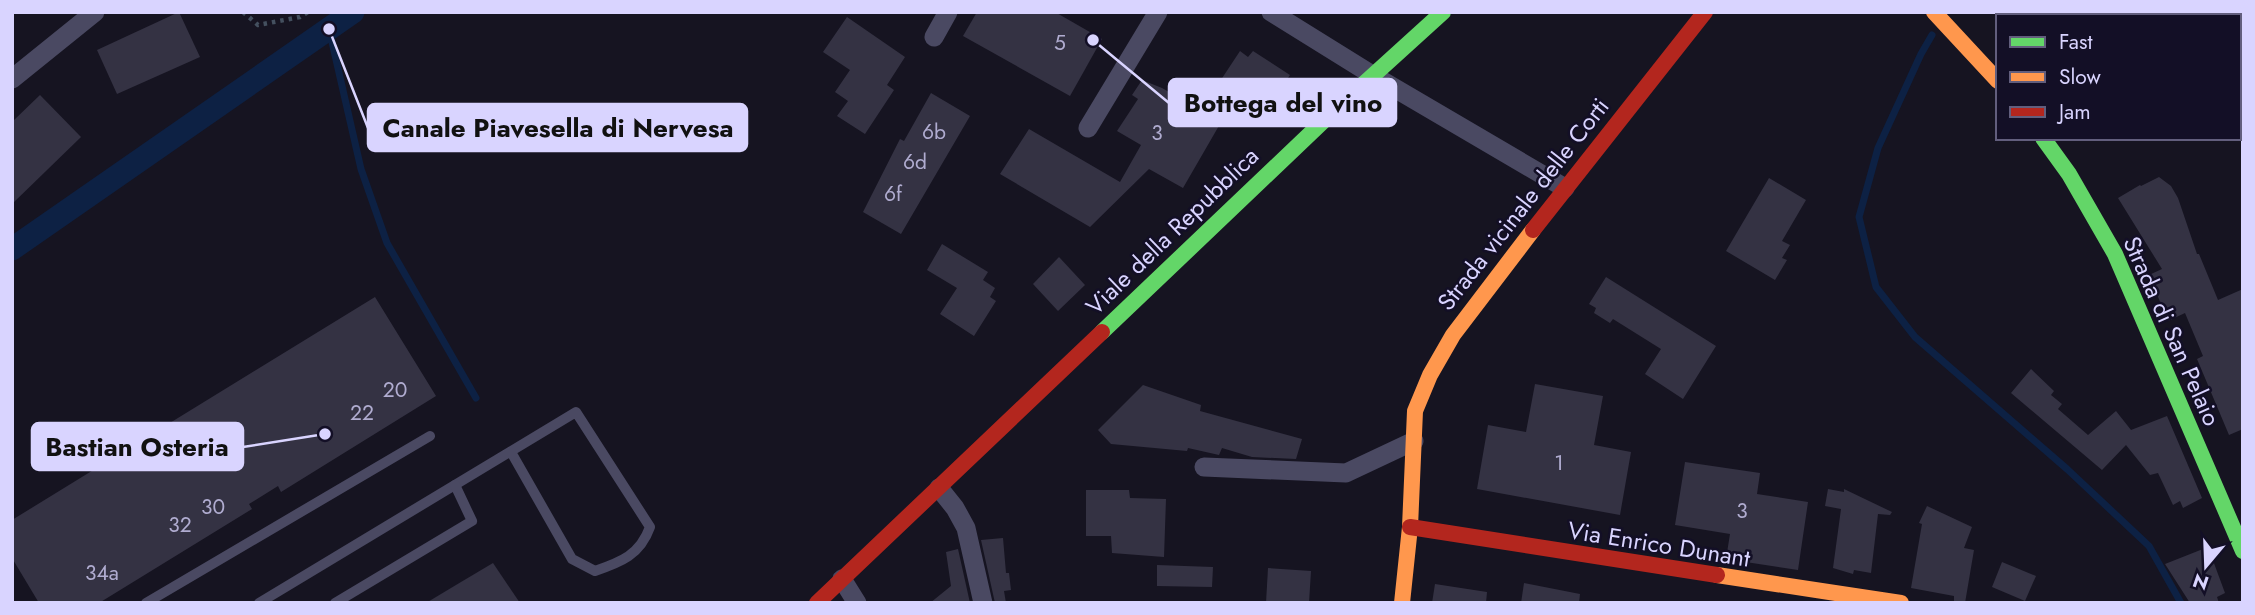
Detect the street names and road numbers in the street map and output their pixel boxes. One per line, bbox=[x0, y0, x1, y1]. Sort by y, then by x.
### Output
street label: Strada vicinale delle Corti bbox=[1429, 90, 1617, 318]
street label: Viale della Repubblica bbox=[1078, 139, 1266, 323]
street label: Strada di San Pelaio bbox=[2115, 231, 2229, 431]
street label: Via Enrico Dunant bbox=[1565, 512, 1753, 576]

